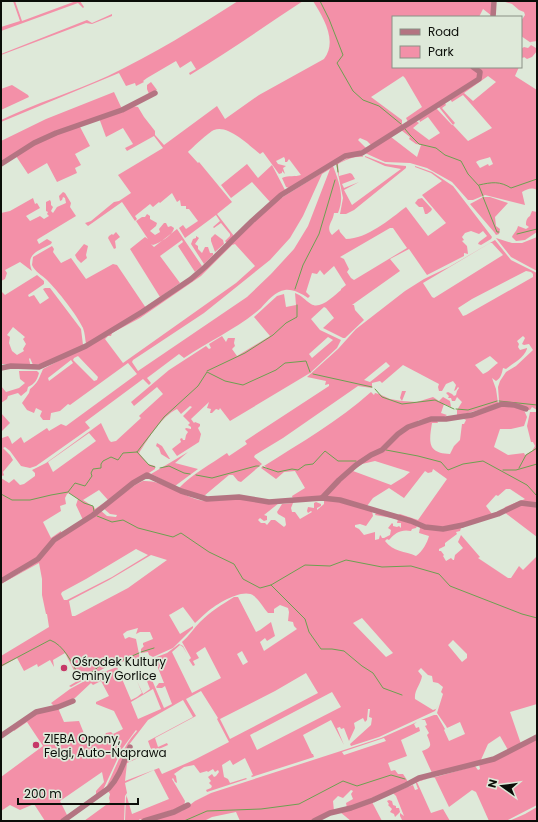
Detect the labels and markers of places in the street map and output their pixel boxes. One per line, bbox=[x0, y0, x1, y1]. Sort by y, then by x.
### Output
place label: Ośrodek Kultury Gminy Gorlice bbox=[72, 653, 166, 684]
marker: Ośrodek Kultury Gminy Gorlice bbox=[59, 663, 69, 673]
place label: ZIĘBA Opony, Felgi, Auto-Naprawa bbox=[44, 730, 167, 761]
marker: ZIĘBA Opony, Felgi, Auto-Naprawa bbox=[31, 740, 41, 750]

